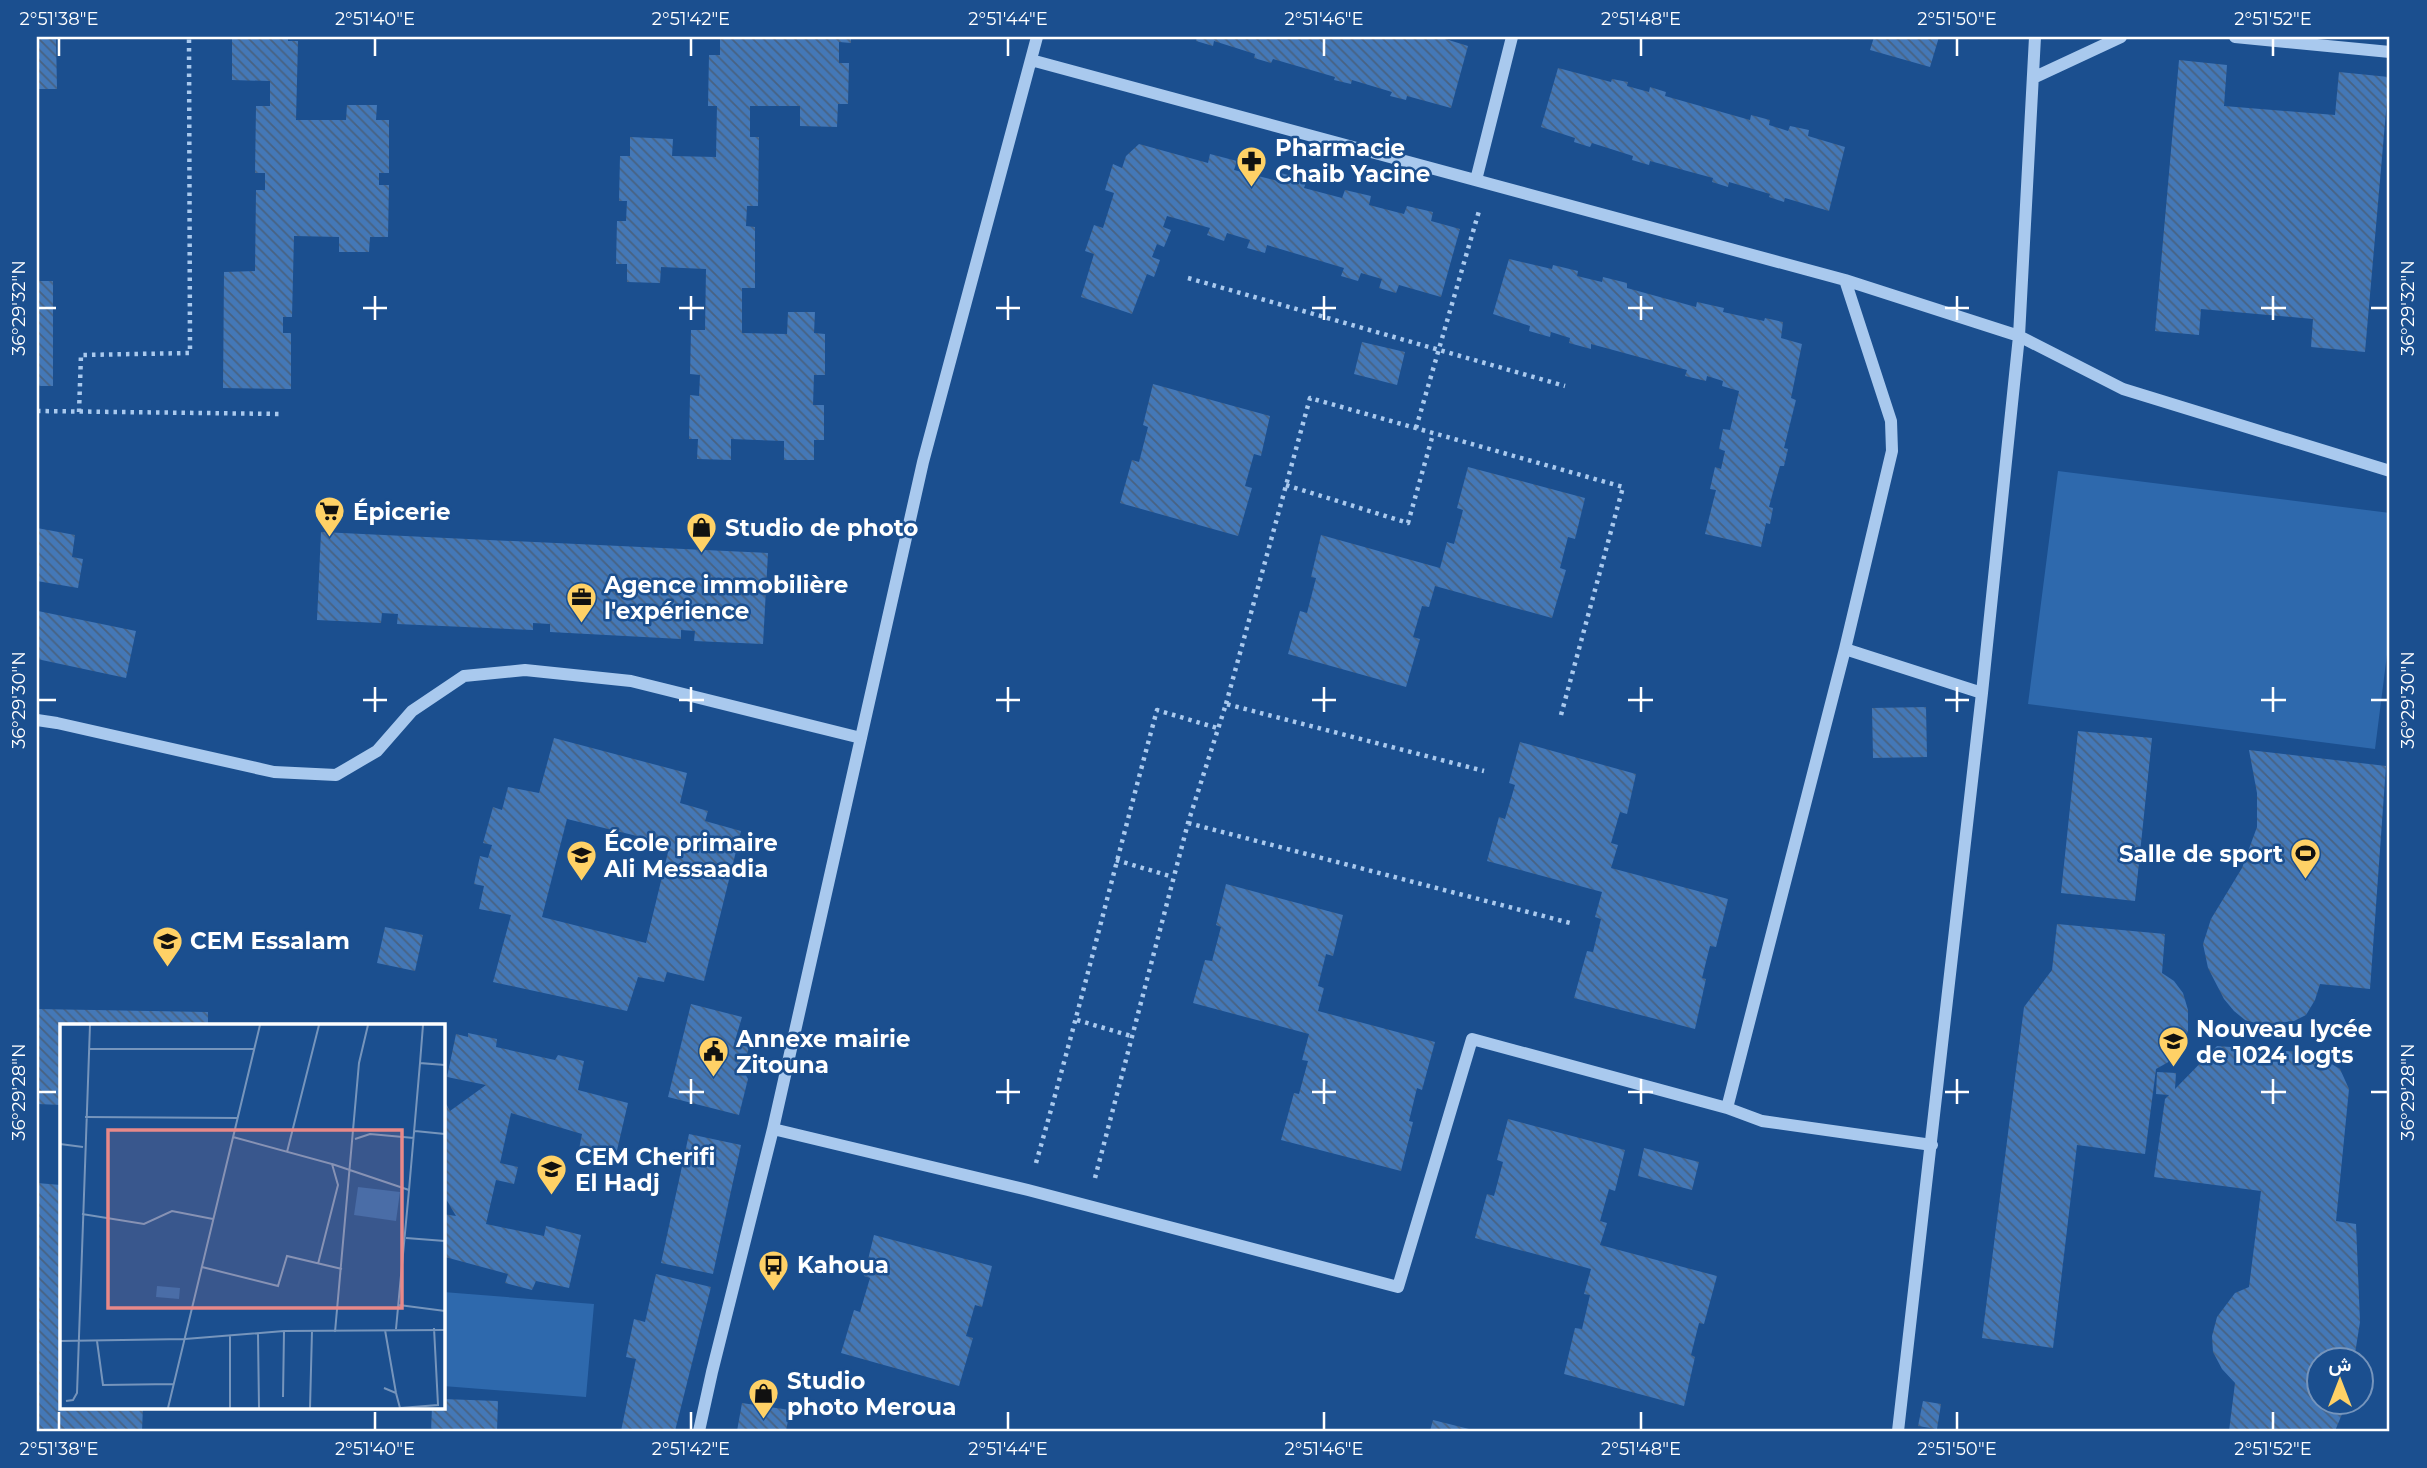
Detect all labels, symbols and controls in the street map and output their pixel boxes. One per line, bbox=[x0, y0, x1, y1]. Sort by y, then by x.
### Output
text: 2°51'38"E bbox=[20, 8, 98, 30]
text: 2°51'40"E bbox=[335, 8, 415, 30]
text: 2°51'42"E bbox=[652, 8, 730, 30]
text: 2°51'44"E bbox=[968, 8, 1048, 30]
text: 2°51'46"E bbox=[1285, 8, 1363, 30]
text: 2°51'48"E bbox=[1601, 8, 1681, 30]
text: 2°51'50"E bbox=[1917, 8, 1997, 30]
text: 2°51'52"E bbox=[2234, 8, 2312, 30]
place label: Pharmacie Chaib Yacine bbox=[1275, 134, 1430, 188]
pharmacy icon: Pharmacie Chaib Yacine bbox=[1235, 144, 1269, 188]
text: 36°29'32"N bbox=[8, 260, 30, 356]
text: 36°29'32"N bbox=[2397, 260, 2419, 356]
supermarket icon: Épicerie bbox=[313, 495, 347, 539]
place label: Épicerie bbox=[353, 498, 450, 526]
shop icon: Studio de photo bbox=[685, 511, 719, 555]
place label: Studio de photo bbox=[725, 514, 918, 542]
place label: Agence immobilière l'expérience bbox=[603, 571, 848, 625]
office icon: Agence immobilière l'expérience bbox=[564, 581, 598, 625]
text: 36°29'30"N bbox=[8, 651, 30, 749]
text: 36°29'30"N bbox=[2397, 651, 2419, 749]
place label: École primaire Ali Messaadia bbox=[603, 829, 778, 883]
sports icon: Salle de sport bbox=[2289, 837, 2323, 881]
school or university icon: École primaire Ali Messaadia bbox=[564, 839, 598, 883]
place label: Salle de sport bbox=[2119, 840, 2283, 868]
school or university icon: CEM Essalam bbox=[150, 924, 184, 968]
place label: CEM Essalam bbox=[190, 927, 350, 955]
place label: Nouveau lycée de 1024 logts bbox=[2196, 1015, 2372, 1069]
inset map bbox=[60, 1024, 444, 1408]
place label: Annexe mairie Zitouna bbox=[735, 1025, 911, 1079]
school or university icon: Nouveau lycée de 1024 logts bbox=[2156, 1025, 2190, 1069]
public building icon: Annexe mairie Zitouna bbox=[696, 1035, 730, 1079]
text: 36°29'28"N bbox=[8, 1043, 30, 1141]
text: 36°29'28"N bbox=[2397, 1043, 2419, 1141]
place label: CEM Cherifi El Hadj bbox=[575, 1143, 715, 1197]
school or university icon: CEM Cherifi El Hadj bbox=[535, 1153, 569, 1197]
bus stop icon: Kahoua bbox=[757, 1248, 791, 1292]
place label: Kahoua bbox=[797, 1251, 889, 1279]
north arrow bbox=[2304, 1346, 2374, 1416]
text: ش bbox=[2329, 1353, 2352, 1376]
place label: Studio photo Meroua bbox=[787, 1367, 956, 1421]
shop icon: Studio photo Meroua bbox=[747, 1377, 781, 1421]
text: 2°51'38"E bbox=[20, 1438, 98, 1460]
text: 2°51'40"E bbox=[335, 1438, 415, 1460]
text: 2°51'42"E bbox=[652, 1438, 730, 1460]
text: 2°51'44"E bbox=[968, 1438, 1048, 1460]
text: 2°51'46"E bbox=[1285, 1438, 1363, 1460]
text: 2°51'48"E bbox=[1601, 1438, 1681, 1460]
text: 2°51'50"E bbox=[1917, 1438, 1997, 1460]
text: 2°51'52"E bbox=[2234, 1438, 2312, 1460]

